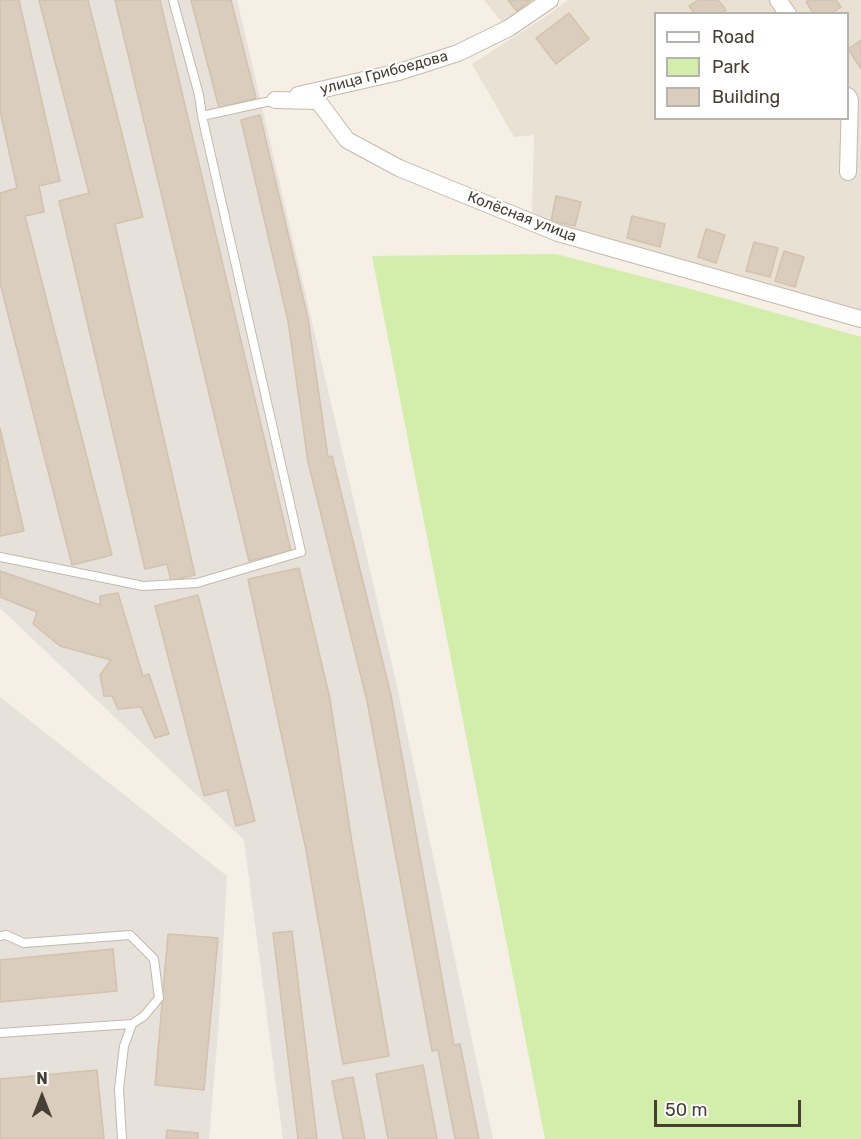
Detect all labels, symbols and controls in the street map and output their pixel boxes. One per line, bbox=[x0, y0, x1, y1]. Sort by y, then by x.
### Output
legend bbox=[654, 12, 849, 120]
text: Road bbox=[712, 26, 755, 48]
street label: улица Грибоедова bbox=[318, 47, 450, 99]
text: Park bbox=[712, 56, 749, 78]
text: Building bbox=[712, 86, 780, 108]
street label: Колёсная улица bbox=[465, 188, 579, 246]
north arrow bbox=[12, 1067, 72, 1127]
text: N bbox=[36, 1069, 48, 1088]
scale bar bbox=[657, 1088, 804, 1126]
text: 50 m bbox=[665, 1099, 708, 1121]

